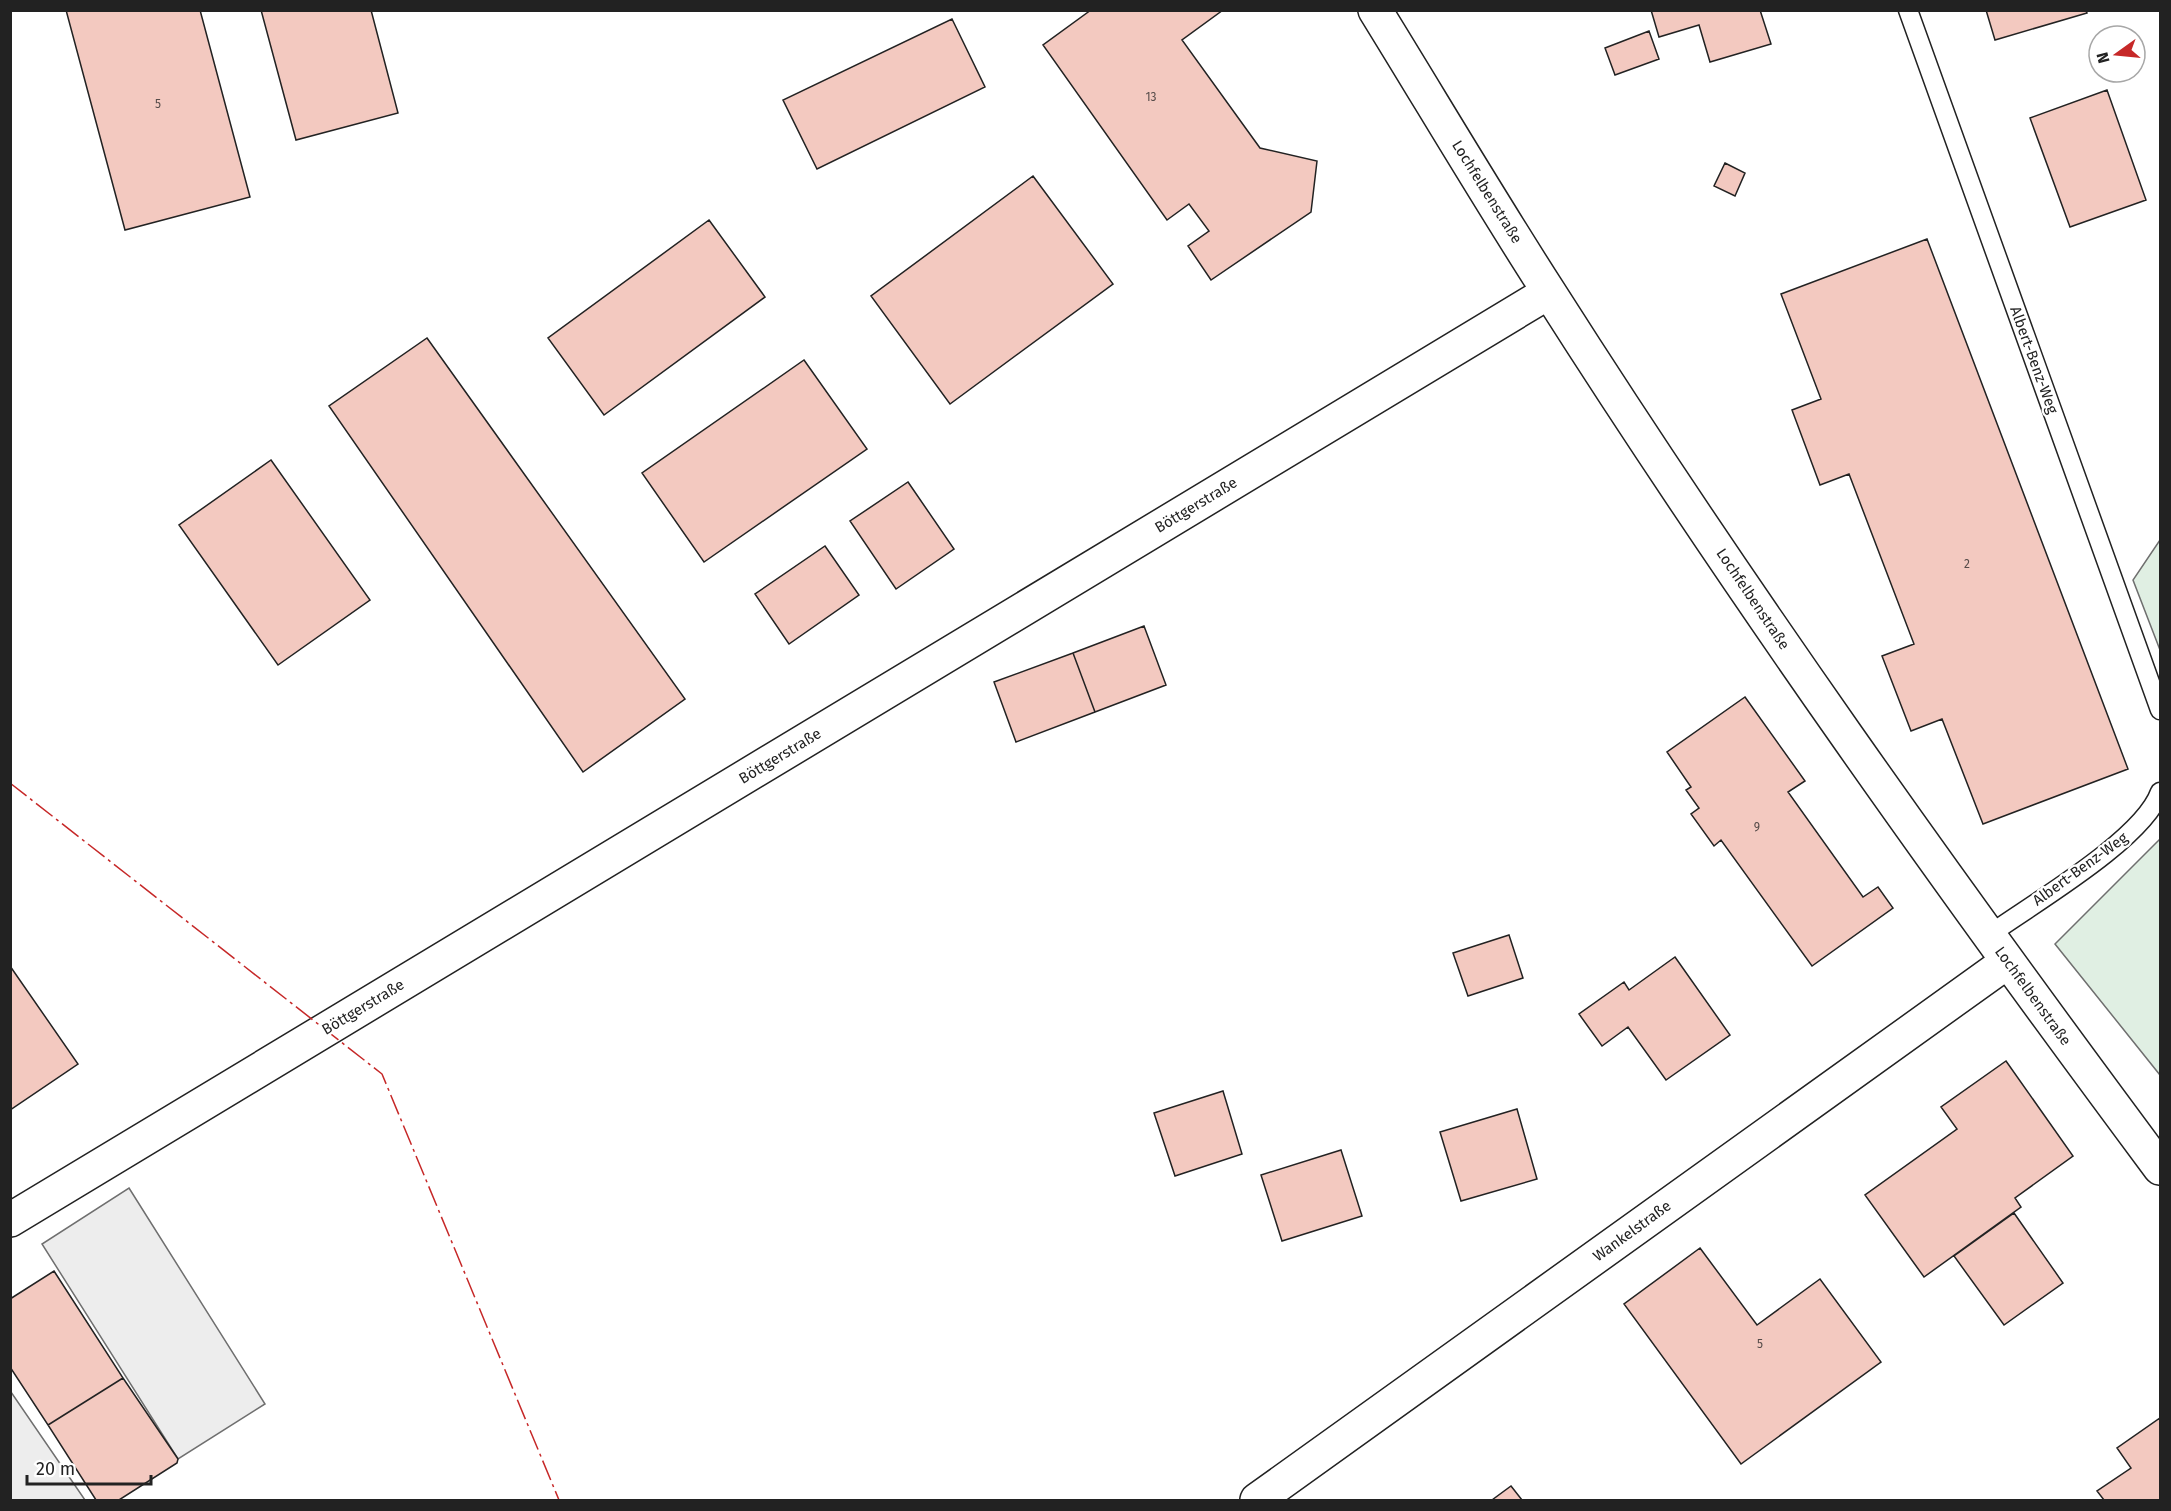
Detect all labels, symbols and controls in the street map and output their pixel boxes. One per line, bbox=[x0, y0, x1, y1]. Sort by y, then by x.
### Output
north arrow bbox=[2087, 24, 2147, 84]
text: N bbox=[2092, 50, 2114, 65]
house number: 13 bbox=[1145, 90, 1157, 104]
house number: 5 bbox=[155, 97, 161, 111]
street label: Lochfelbenstraße bbox=[1448, 137, 1526, 247]
street label: Albert-Benz-Weg bbox=[2006, 304, 2062, 416]
street label: Böttgerstraße bbox=[1152, 473, 1240, 537]
street label: Lochfelbenstraße bbox=[1713, 545, 1793, 653]
house number: 2 bbox=[1964, 557, 1970, 571]
street label: Böttgerstraße bbox=[736, 724, 824, 788]
house number: 9 bbox=[1754, 820, 1760, 834]
street label: Albert-Benz-Weg bbox=[2029, 828, 2131, 910]
street label: Lochfelbenstraße bbox=[1991, 943, 2075, 1049]
street label: Böttgerstraße bbox=[319, 975, 407, 1039]
street label: Wankelstraße bbox=[1590, 1197, 1674, 1265]
house number: 5 bbox=[1757, 1337, 1763, 1351]
scale bar bbox=[27, 1448, 152, 1486]
text: 20 m bbox=[36, 1458, 75, 1480]

